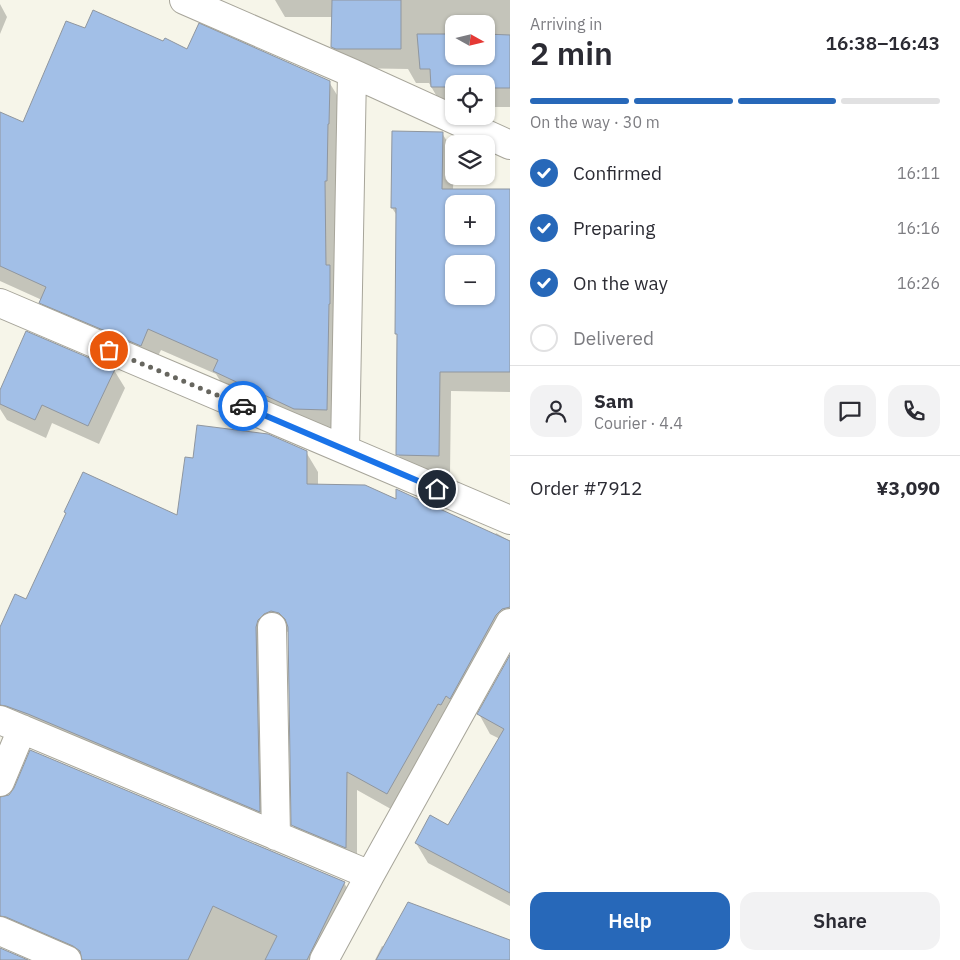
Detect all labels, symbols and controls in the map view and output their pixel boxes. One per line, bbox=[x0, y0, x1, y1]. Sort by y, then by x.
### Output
text: Arriving in bbox=[530, 14, 602, 34]
north arrow bbox=[445, 15, 495, 65]
map controls bbox=[445, 15, 495, 305]
text: 16:38–16:43 bbox=[826, 31, 940, 55]
text: 2 min bbox=[530, 32, 613, 74]
button: locate bbox=[445, 75, 495, 125]
text: On the way · 30 m bbox=[530, 112, 660, 132]
button: layers bbox=[445, 135, 495, 185]
icon: check bbox=[530, 159, 558, 187]
text: Confirmed bbox=[573, 161, 662, 185]
text: 16:11 bbox=[897, 163, 940, 183]
button: + bbox=[445, 195, 495, 245]
icon: check bbox=[530, 214, 558, 242]
text: Preparing bbox=[573, 216, 655, 240]
text: 16:16 bbox=[897, 218, 940, 238]
button: − bbox=[445, 255, 495, 305]
icon: check bbox=[530, 269, 558, 297]
text: On the way bbox=[573, 271, 668, 295]
text: 16:26 bbox=[897, 273, 940, 293]
text: Delivered bbox=[573, 326, 654, 350]
pin bbox=[88, 329, 130, 371]
icon: bag bbox=[95, 336, 123, 364]
courier bbox=[218, 381, 268, 431]
button: person bbox=[530, 385, 582, 437]
button: chat bbox=[824, 385, 876, 437]
button: phone bbox=[888, 385, 940, 437]
text: Sam bbox=[594, 389, 634, 413]
icon: car bbox=[229, 392, 257, 420]
text: Courier · 4.4 bbox=[594, 413, 683, 433]
pin bbox=[416, 468, 458, 510]
icon: home bbox=[423, 475, 451, 503]
text: Order #7912 bbox=[530, 476, 642, 500]
text: ¥3,090 bbox=[876, 476, 940, 500]
button: Help bbox=[530, 892, 730, 950]
button: Share bbox=[740, 892, 940, 950]

